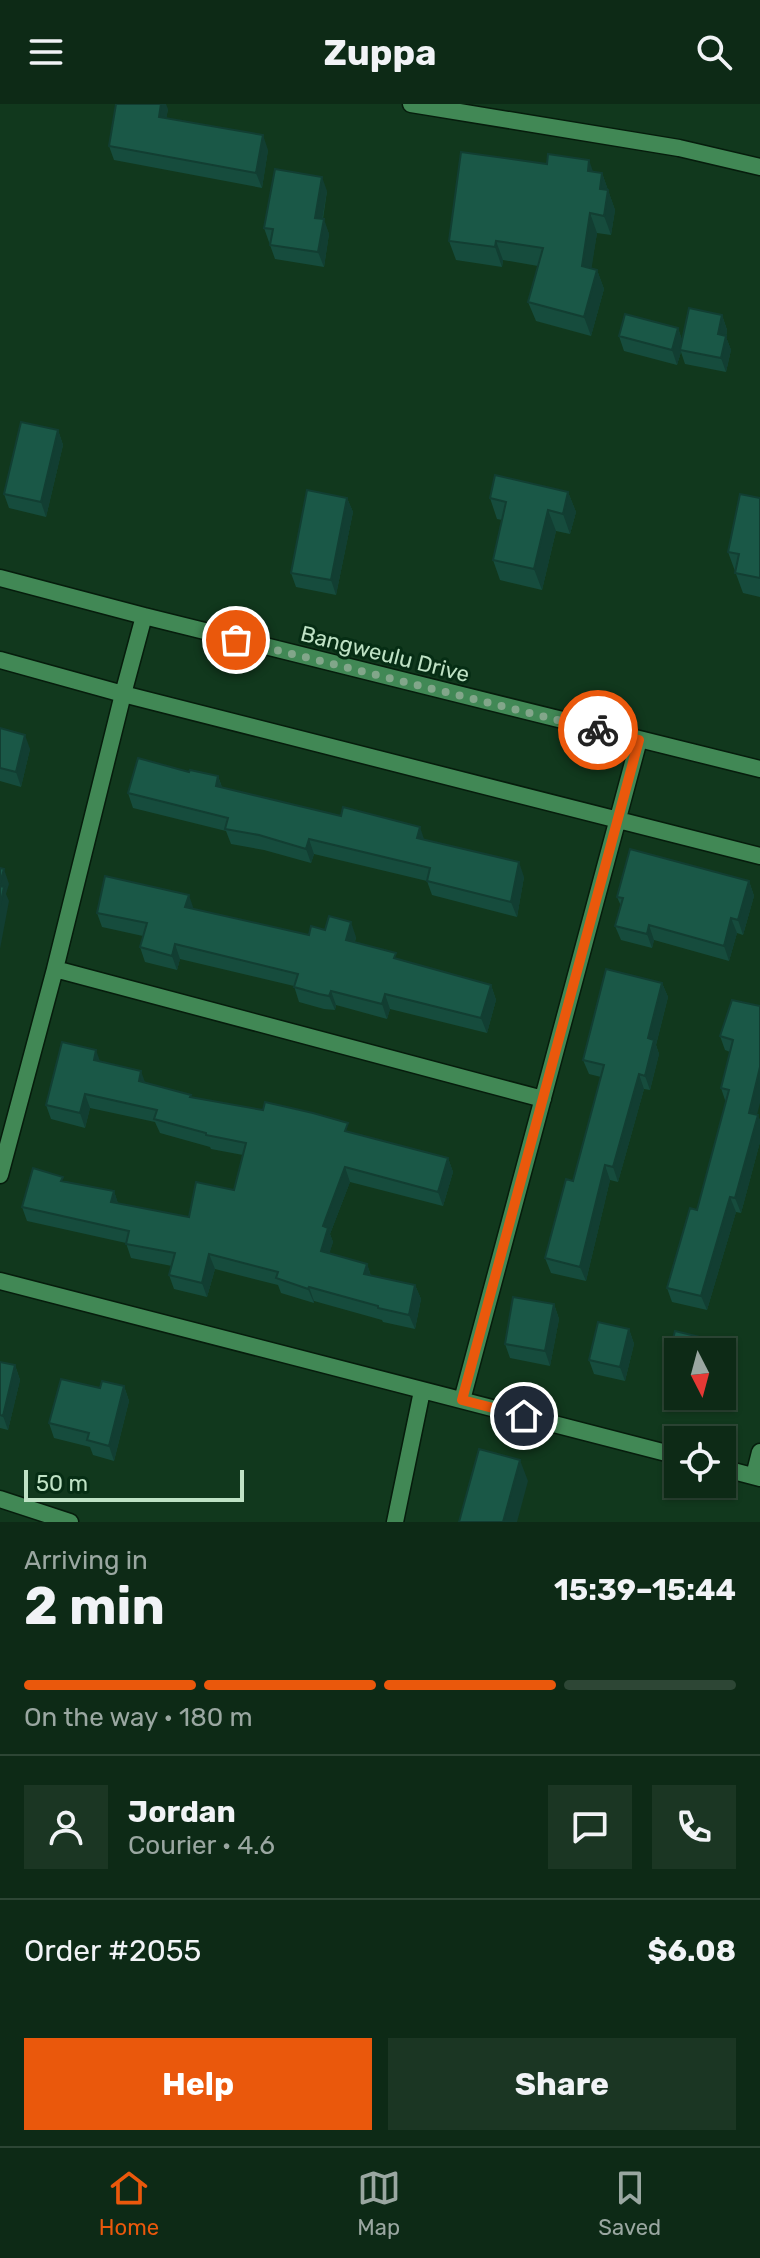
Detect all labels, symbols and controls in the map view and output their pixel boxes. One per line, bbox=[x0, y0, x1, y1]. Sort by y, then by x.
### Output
icon: menu bbox=[24, 30, 68, 74]
icon: search bbox=[692, 30, 736, 74]
text: Zuppa bbox=[324, 31, 436, 74]
pin bbox=[202, 606, 270, 674]
icon: bag bbox=[214, 618, 258, 662]
street label: Bangweulu Drive bbox=[298, 620, 472, 688]
courier bbox=[558, 690, 638, 770]
icon: bike bbox=[576, 708, 620, 752]
north arrow bbox=[664, 1338, 736, 1410]
map controls bbox=[664, 1338, 736, 1498]
pin bbox=[490, 1382, 558, 1450]
icon: home bbox=[502, 1394, 546, 1438]
button: locate bbox=[664, 1426, 736, 1498]
scale bar bbox=[24, 1466, 244, 1502]
text: 50 m bbox=[36, 1470, 88, 1497]
text: Arriving in bbox=[24, 1545, 148, 1576]
text: 15:39–15:44 bbox=[554, 1572, 736, 1608]
text: 2 min bbox=[24, 1575, 165, 1637]
text: On the way · 180 m bbox=[24, 1702, 253, 1733]
button: person bbox=[24, 1785, 108, 1869]
button: chat bbox=[548, 1785, 632, 1869]
button: phone bbox=[652, 1785, 736, 1869]
text: Jordan bbox=[128, 1794, 236, 1830]
text: Courier · 4.6 bbox=[128, 1830, 275, 1861]
text: Order #2055 bbox=[24, 1933, 201, 1969]
text: $6.08 bbox=[647, 1933, 736, 1969]
button: Help bbox=[24, 2038, 372, 2130]
button: Share bbox=[388, 2038, 736, 2130]
tab: Home bbox=[99, 2166, 159, 2241]
tab: Map bbox=[357, 2166, 401, 2241]
tab: Saved bbox=[598, 2166, 661, 2241]

